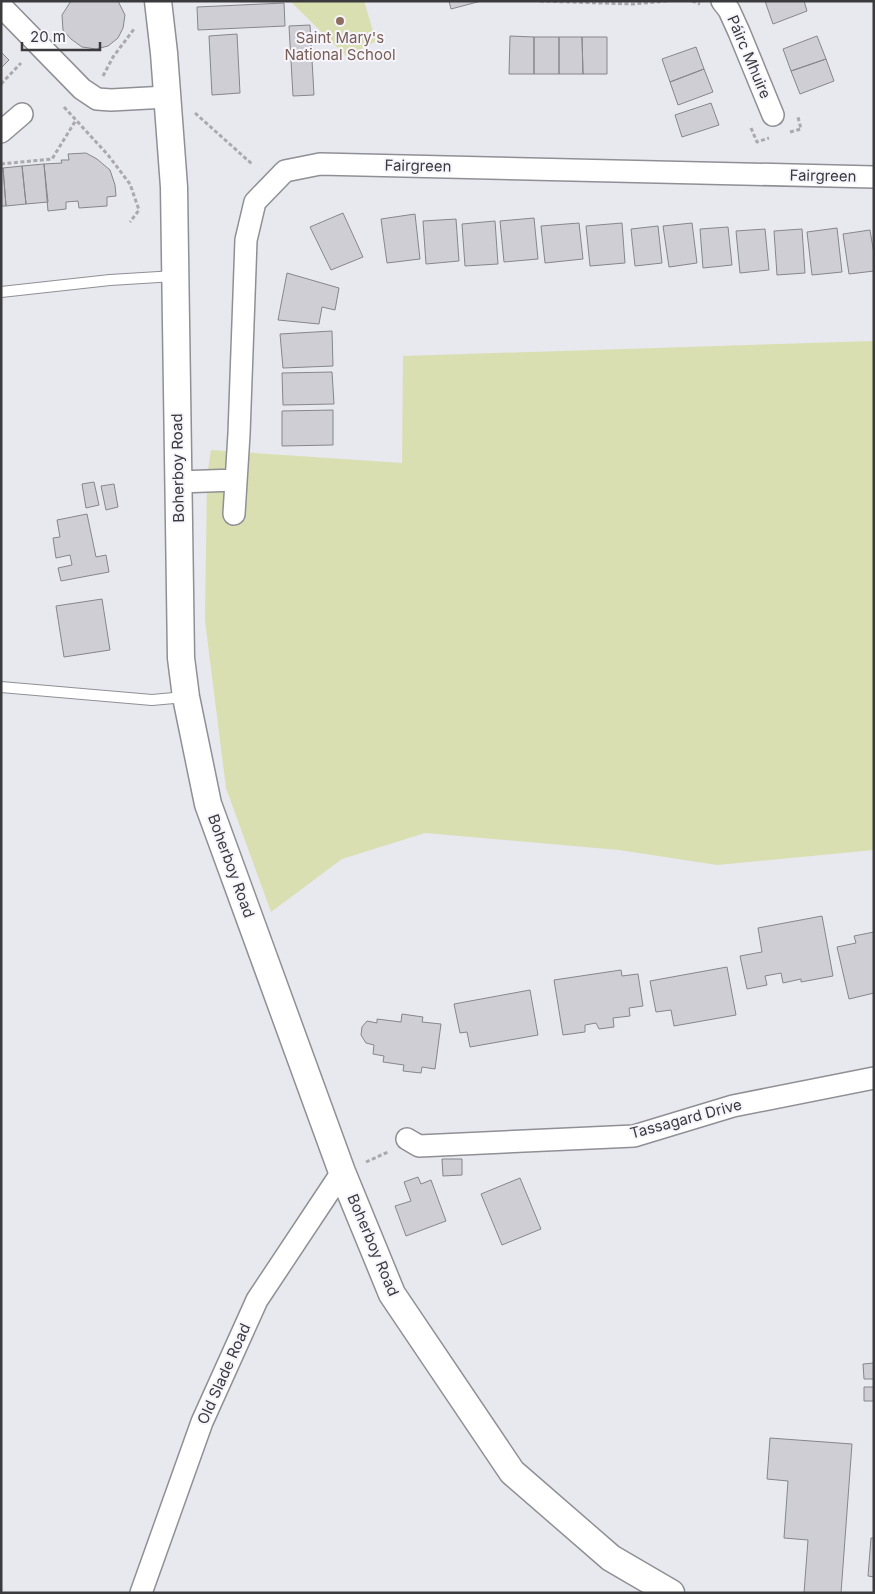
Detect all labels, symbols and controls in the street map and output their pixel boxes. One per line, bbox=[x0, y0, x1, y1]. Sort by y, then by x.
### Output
street label: Páirc Mhuire bbox=[723, 12, 776, 101]
marker: Saint Mary's National School bbox=[334, 15, 346, 27]
scale bar bbox=[22, 20, 100, 52]
text: 20 m bbox=[30, 27, 66, 46]
place label: Saint Mary's National School bbox=[284, 28, 396, 64]
street label: Fairgreen bbox=[384, 155, 452, 176]
street label: Fairgreen bbox=[789, 165, 857, 186]
street label: Boherboy Road bbox=[167, 413, 188, 523]
street label: Boherboy Road bbox=[204, 811, 259, 920]
street label: Tassagard Drive bbox=[628, 1094, 744, 1143]
street label: Boherboy Road bbox=[343, 1191, 404, 1299]
street label: Old Slade Road bbox=[193, 1320, 254, 1427]

